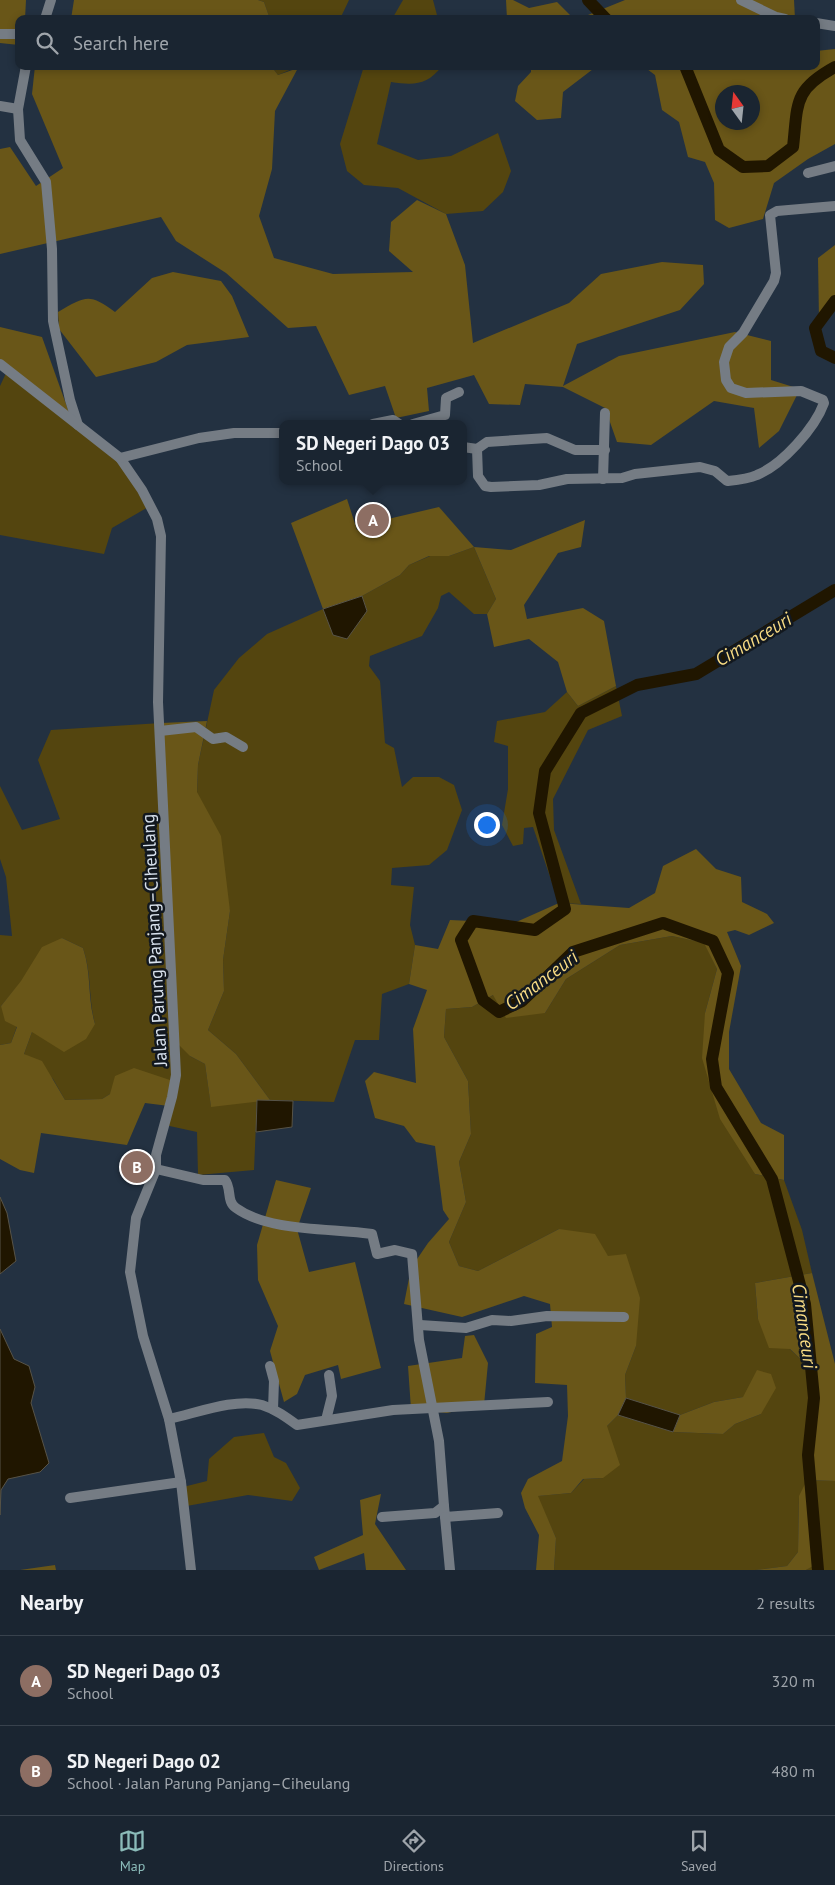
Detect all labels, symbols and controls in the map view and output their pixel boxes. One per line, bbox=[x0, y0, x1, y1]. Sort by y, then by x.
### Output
search box bbox=[15, 15, 820, 70]
icon: search bbox=[33, 29, 61, 57]
text: Search here bbox=[73, 31, 169, 55]
north arrow bbox=[715, 85, 760, 130]
popup bbox=[279, 420, 467, 485]
text: SD Negeri Dago 03 bbox=[296, 431, 450, 455]
text: School bbox=[296, 455, 342, 475]
pin: A bbox=[357, 501, 389, 539]
water label: Cimanceuri bbox=[710, 606, 797, 671]
your location bbox=[474, 812, 500, 838]
street label: Jalan Parung Panjang–Ciheulang bbox=[136, 813, 172, 1068]
water label: Cimanceuri bbox=[500, 944, 583, 1015]
pin: B bbox=[121, 1148, 153, 1186]
water label: Cimanceuri bbox=[787, 1282, 823, 1371]
text: Nearby bbox=[20, 1589, 83, 1616]
text: 2 results bbox=[756, 1593, 815, 1613]
text: SD Negeri Dago 03 bbox=[67, 1659, 221, 1683]
text: A bbox=[31, 1671, 41, 1691]
text: 320 m bbox=[772, 1671, 815, 1691]
text: School bbox=[67, 1683, 113, 1703]
text: SD Negeri Dago 02 bbox=[67, 1749, 221, 1773]
text: B bbox=[31, 1761, 41, 1781]
text: 480 m bbox=[772, 1761, 815, 1781]
text: School · Jalan Parung Panjang–Ciheulang bbox=[67, 1773, 350, 1793]
tab: Map bbox=[118, 1827, 146, 1875]
tab: Directions bbox=[383, 1827, 444, 1875]
tab: Saved bbox=[681, 1827, 717, 1875]

